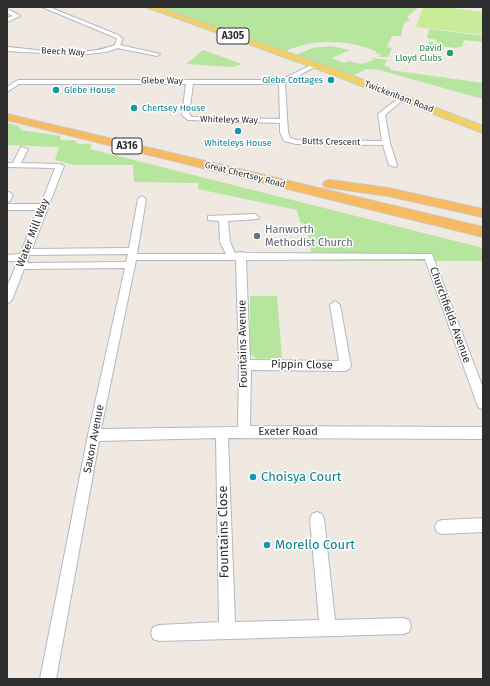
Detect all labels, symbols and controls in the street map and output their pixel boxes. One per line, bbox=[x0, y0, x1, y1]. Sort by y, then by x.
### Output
road number: A305 bbox=[217, 28, 249, 44]
place label: David Lloyd Clubs bbox=[395, 43, 442, 64]
street label: Beech Way bbox=[41, 45, 85, 59]
marker: David Lloyd Clubs bbox=[445, 48, 455, 58]
street label: Glebe Way bbox=[141, 75, 183, 87]
place label: Glebe Cottages bbox=[262, 75, 323, 85]
marker: Glebe Cottages bbox=[326, 75, 336, 85]
street label: Twickenham Road bbox=[363, 79, 435, 115]
marker: Glebe House bbox=[51, 85, 61, 95]
place label: Glebe House bbox=[64, 85, 116, 95]
marker: Chertsey House bbox=[129, 103, 139, 113]
place label: Chertsey House bbox=[142, 103, 205, 113]
street label: Whiteleys Way bbox=[200, 114, 258, 126]
marker: Whiteleys House bbox=[233, 126, 243, 136]
street label: Butts Crescent bbox=[302, 136, 360, 148]
road number: A316 bbox=[112, 138, 142, 154]
place label: Whiteleys House bbox=[204, 138, 272, 148]
street label: Great Chertsey Road bbox=[204, 160, 286, 190]
street label: Water Mill Way bbox=[14, 197, 52, 269]
place label: Hanworth Methodist Church bbox=[265, 223, 353, 249]
marker: Hanworth Methodist Church bbox=[252, 231, 262, 241]
street label: Churchfields Avenue bbox=[427, 265, 473, 365]
street label: Fountains Avenue bbox=[236, 300, 250, 388]
street label: Pippin Close bbox=[271, 358, 333, 372]
street label: Saxon Avenue bbox=[81, 404, 107, 474]
street label: Exeter Road bbox=[258, 425, 318, 439]
place label: Choisya Court bbox=[261, 469, 341, 485]
marker: Choisya Court bbox=[248, 472, 258, 482]
street label: Fountains Close bbox=[215, 485, 233, 579]
place label: Morello Court bbox=[275, 537, 355, 553]
marker: Morello Court bbox=[262, 540, 272, 550]

